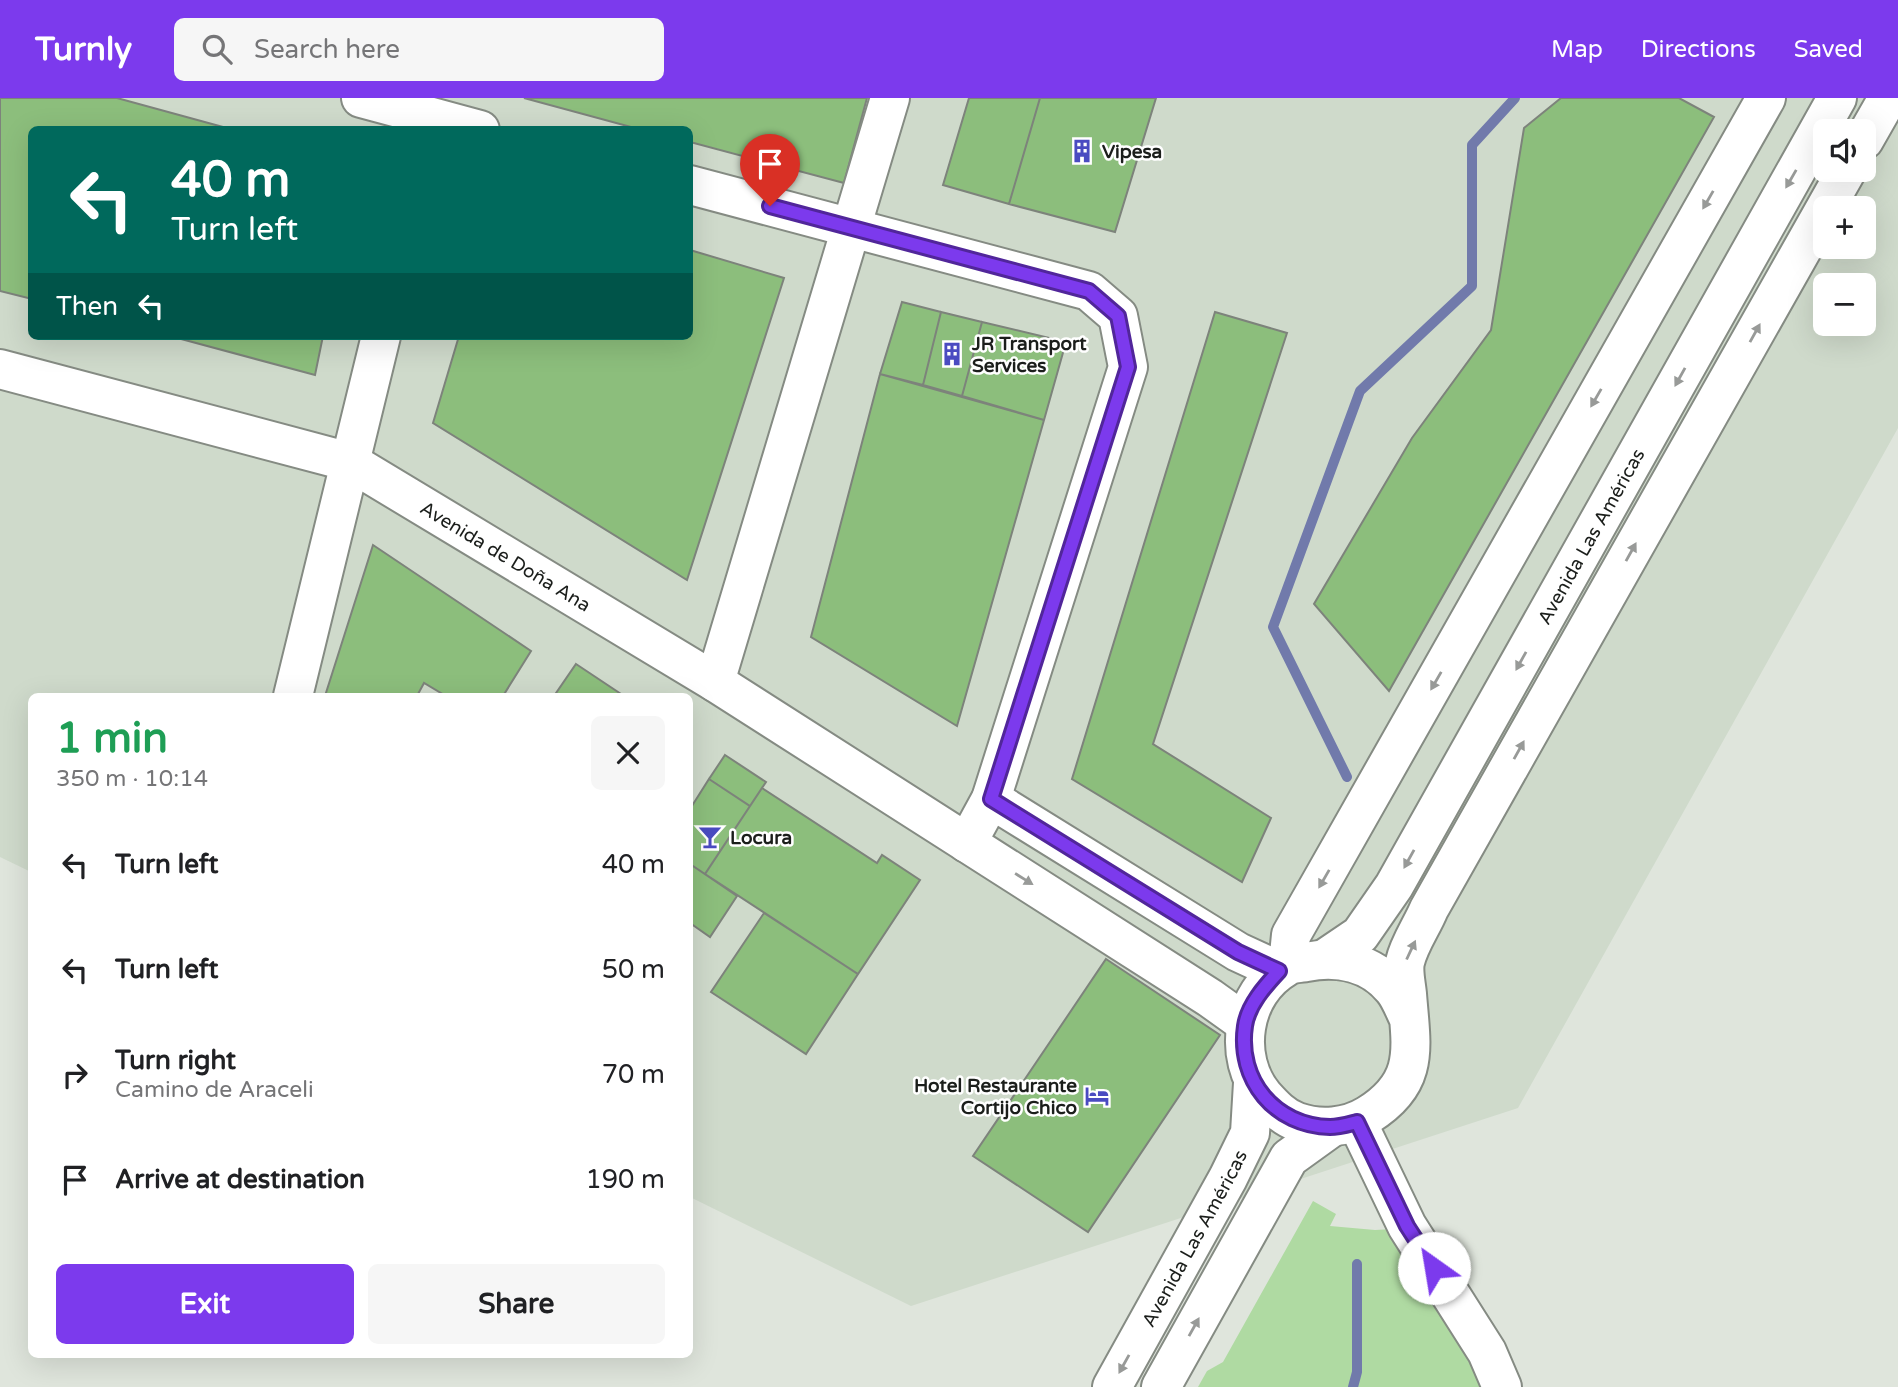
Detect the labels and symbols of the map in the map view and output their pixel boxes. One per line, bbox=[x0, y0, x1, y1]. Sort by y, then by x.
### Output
pin bbox=[740, 134, 800, 206]
building icon: Vipesa bbox=[1068, 137, 1096, 165]
place label: Vipesa bbox=[1102, 141, 1162, 164]
one-way arrow bbox=[1785, 169, 1798, 188]
one-way arrow bbox=[1702, 190, 1714, 210]
one-way arrow bbox=[1749, 323, 1761, 342]
place label: JR Transport Services bbox=[971, 333, 1087, 377]
building icon: JR Transport Services bbox=[938, 340, 966, 368]
one-way arrow bbox=[1674, 367, 1686, 386]
one-way arrow bbox=[1590, 388, 1602, 408]
street label: Avenida Las Américas bbox=[1533, 445, 1650, 628]
street label: Avenida de Doña Ana bbox=[416, 497, 594, 616]
one-way arrow bbox=[1625, 542, 1637, 562]
one-way arrow bbox=[1515, 651, 1527, 670]
one-way arrow bbox=[1430, 672, 1442, 691]
one-way arrow bbox=[1513, 741, 1525, 760]
bar icon: Locura bbox=[696, 823, 724, 851]
place label: Locura bbox=[730, 827, 792, 849]
one-way arrow bbox=[1403, 849, 1415, 869]
one-way arrow bbox=[1318, 869, 1330, 889]
one-way arrow bbox=[1014, 873, 1034, 886]
one-way arrow bbox=[1405, 940, 1416, 960]
place label: Hotel Restaurante Cortijo Chico bbox=[914, 1075, 1077, 1120]
hotel icon: Hotel Restaurante Cortijo Chico bbox=[1083, 1082, 1111, 1110]
street label: Avenida Las Américas bbox=[1138, 1147, 1252, 1331]
position arrow bbox=[1397, 1231, 1471, 1305]
one-way arrow bbox=[1188, 1318, 1200, 1337]
one-way arrow bbox=[1118, 1355, 1130, 1374]

